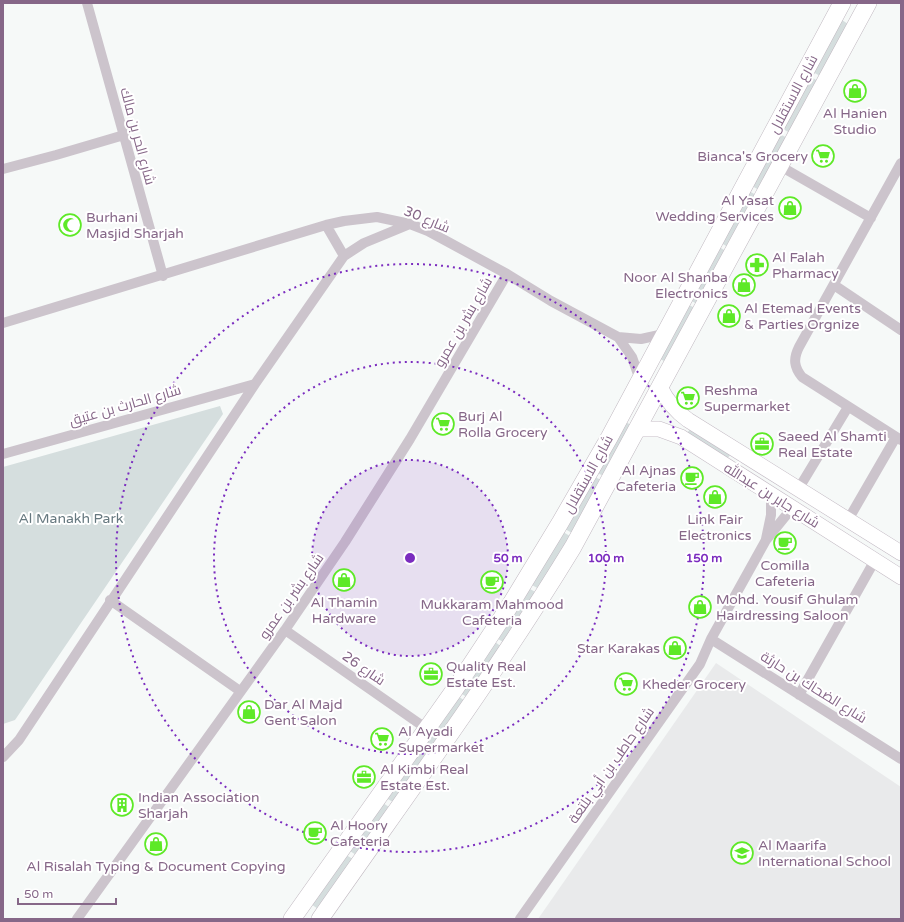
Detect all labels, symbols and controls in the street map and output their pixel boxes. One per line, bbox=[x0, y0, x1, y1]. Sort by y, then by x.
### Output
street label: شارع الاستقلال bbox=[766, 52, 821, 137]
shop icon: Al Hanien Studio bbox=[842, 78, 868, 104]
street label: شارع الحر بن مالك bbox=[116, 86, 159, 187]
place label: Al Hanien Studio bbox=[823, 105, 887, 138]
supermarket icon: Bianca's Grocery bbox=[810, 143, 836, 169]
place label: Bianca's Grocery bbox=[697, 148, 808, 165]
place label: Al Yasat Wedding Services bbox=[656, 192, 775, 225]
shop icon: Al Yasat Wedding Services bbox=[777, 195, 803, 221]
street label: شارع 30 bbox=[401, 202, 452, 237]
place label: Burhani Masjid Sharjah bbox=[86, 209, 184, 242]
mosque icon: Burhani Masjid Sharjah bbox=[57, 212, 83, 238]
place label: Al Falah Pharmacy bbox=[772, 249, 839, 282]
pharmacy icon: Al Falah Pharmacy bbox=[744, 252, 770, 278]
place label: Noor Al Shanba Electronics bbox=[623, 269, 728, 302]
shop icon: Noor Al Shanba Electronics bbox=[731, 272, 757, 298]
street label: شارع بشر بن عمرو bbox=[431, 274, 496, 370]
place label: Al Etemad Events & Parties Orgnize bbox=[744, 300, 861, 333]
shop icon: Al Etemad Events & Parties Orgnize bbox=[716, 303, 742, 329]
street label: شارع الحارث بن عتيق bbox=[67, 381, 183, 430]
place label: Reshma Supermarket bbox=[704, 382, 791, 415]
supermarket icon: Reshma Supermarket bbox=[675, 385, 701, 411]
place label: Burj Al Rolla Grocery bbox=[458, 408, 548, 441]
supermarket icon: Burj Al Rolla Grocery bbox=[430, 411, 456, 437]
place label: Saeed Al Shamti Real Estate bbox=[778, 428, 887, 461]
office icon: Saeed Al Shamti Real Estate bbox=[749, 431, 775, 457]
street label: شارع الاستقلال bbox=[560, 432, 617, 516]
street label: شارع جابر بن عبدالله bbox=[721, 458, 823, 532]
place label: Al Ajnas Cafeteria bbox=[616, 462, 676, 495]
cafe icon: Al Ajnas Cafeteria bbox=[679, 465, 705, 491]
shop icon: Link Fair Electronics bbox=[702, 484, 728, 510]
park label: Al Manakh Park bbox=[19, 510, 124, 527]
place label: Link Fair Electronics bbox=[678, 511, 752, 544]
cafe icon: Comilla Cafeteria bbox=[772, 530, 798, 556]
street label: شارع بشر بن عمرو bbox=[256, 550, 327, 642]
centre of rings bbox=[403, 551, 417, 565]
text: 50 m bbox=[493, 551, 523, 565]
text: 100 m bbox=[588, 551, 624, 565]
text: 150 m bbox=[686, 551, 722, 565]
place label: Comilla Cafeteria bbox=[755, 557, 815, 590]
shop icon: Al Thamin Hardware bbox=[331, 567, 357, 593]
cafe icon: Mukkaram Mahmood Cafeteria bbox=[479, 569, 505, 595]
place label: Mohd. Yousif Ghulam Hairdressing Saloon bbox=[716, 591, 858, 624]
place label: Al Thamin Hardware bbox=[310, 594, 378, 627]
shop icon: Mohd. Yousif Ghulam Hairdressing Saloon bbox=[687, 594, 713, 620]
place label: Mukkaram Mahmood Cafeteria bbox=[420, 596, 564, 629]
shop icon: Star Karakas bbox=[662, 635, 688, 661]
place label: Star Karakas bbox=[577, 640, 660, 657]
street label: شارع 26 bbox=[339, 648, 388, 689]
street label: شارع الضحاك بن حارثة bbox=[757, 648, 870, 727]
place label: Quality Real Estate Est. bbox=[446, 658, 526, 691]
office icon: Quality Real Estate Est. bbox=[418, 661, 444, 687]
supermarket icon: Kheder Grocery bbox=[613, 671, 639, 697]
place label: Kheder Grocery bbox=[642, 676, 747, 693]
place label: Dar Al Majd Gent Salon bbox=[264, 696, 343, 729]
shop icon: Dar Al Majd Gent Salon bbox=[236, 699, 262, 725]
street label: شارع حاطب بن أبي بلتعة bbox=[564, 703, 660, 828]
place label: Al Ayadi Supermarket bbox=[398, 723, 485, 756]
supermarket icon: Al Ayadi Supermarket bbox=[369, 726, 395, 752]
place label: Al Kimbi Real Estate Est. bbox=[380, 761, 468, 794]
office icon: Al Kimbi Real Estate Est. bbox=[351, 764, 377, 790]
place label: Indian Association Sharjah bbox=[138, 789, 260, 822]
building icon: Indian Association Sharjah bbox=[109, 792, 135, 818]
place label: Al Hoory Cafeteria bbox=[330, 817, 390, 850]
cafe icon: Al Hoory Cafeteria bbox=[302, 820, 328, 846]
shop icon: Al Risalah Typing & Document Copying bbox=[143, 831, 169, 857]
place label: Al Maarifa International School bbox=[758, 837, 891, 870]
school or university icon: Al Maarifa International School bbox=[729, 840, 755, 866]
place label: Al Risalah Typing & Document Copying bbox=[26, 858, 286, 875]
scale bar bbox=[18, 880, 116, 906]
text: 50 m bbox=[24, 887, 53, 901]

